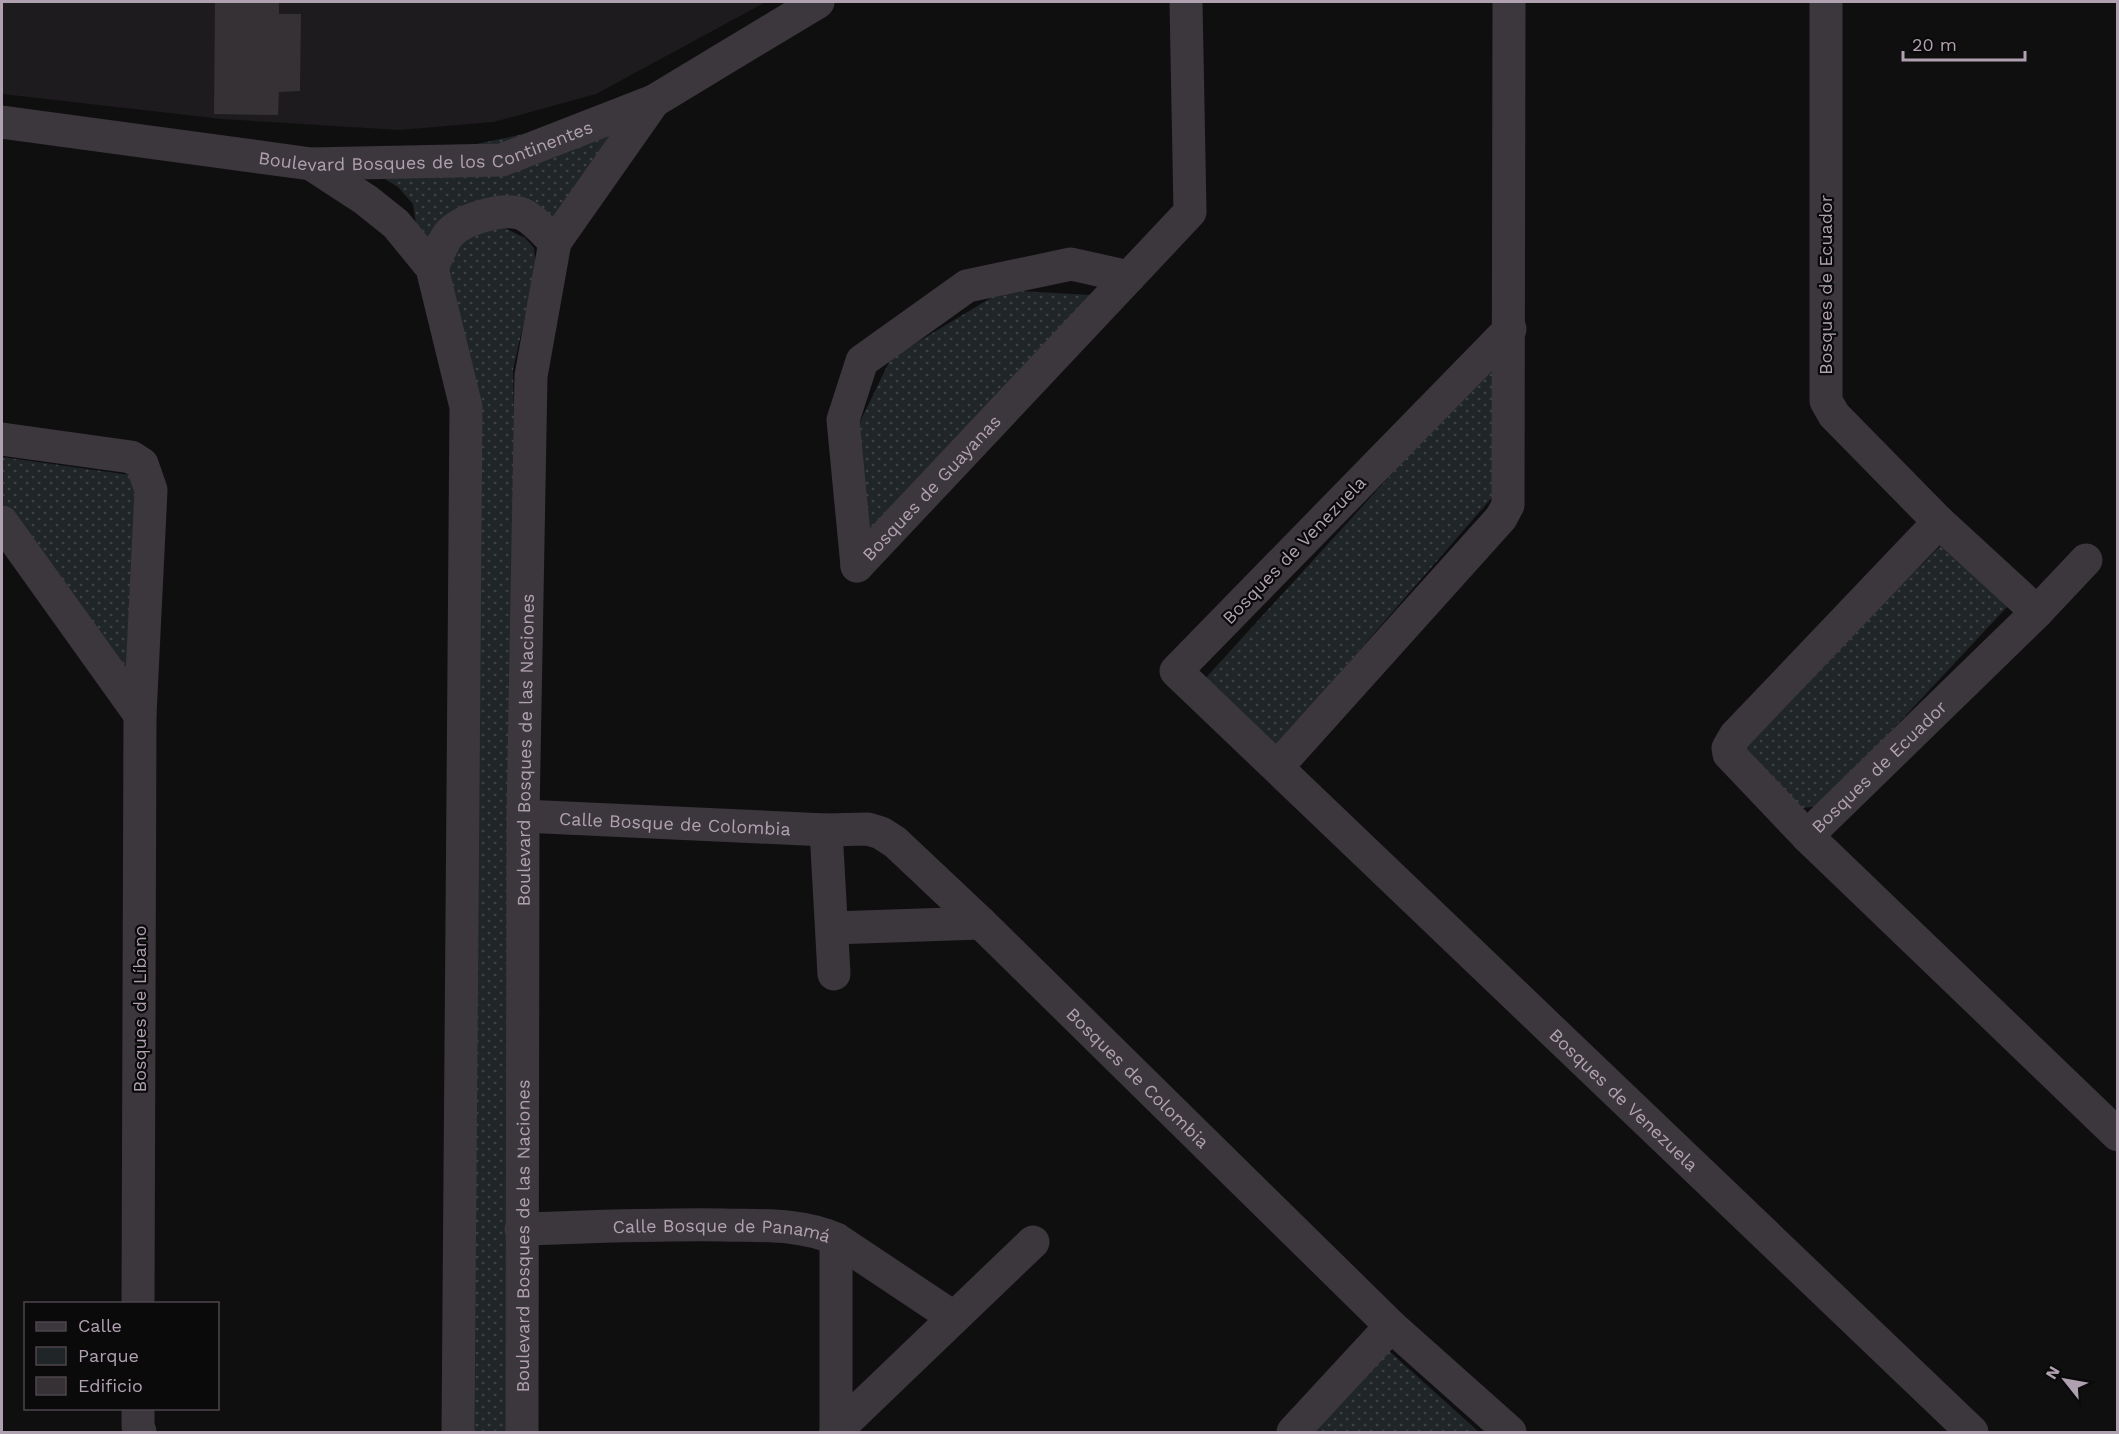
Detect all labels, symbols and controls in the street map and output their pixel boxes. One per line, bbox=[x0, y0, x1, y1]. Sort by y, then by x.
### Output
scale bar bbox=[1903, 24, 2024, 62]
text: 20 m bbox=[1912, 34, 1957, 55]
street label: Boulevard Bosques de los Continentes bbox=[257, 115, 595, 175]
street label: Bosques de Ecuador bbox=[1815, 195, 1836, 375]
street label: Bosques de Guayanas bbox=[857, 410, 1005, 565]
street label: Bosques de Venezuela bbox=[1218, 472, 1370, 628]
street label: Boulevard Bosques de las Naciones bbox=[512, 593, 538, 906]
street label: Bosques de Ecuador bbox=[1807, 696, 1951, 837]
street label: Calle Bosque de Colombia bbox=[559, 807, 791, 839]
street label: Bosques de Líbano bbox=[129, 925, 150, 1093]
street label: Bosques de Colombia bbox=[1063, 1003, 1214, 1152]
street label: Bosques de Venezuela bbox=[1546, 1024, 1703, 1175]
street label: Boulevard Bosques de las Naciones bbox=[512, 1080, 533, 1392]
street label: Calle Bosque de Panamá bbox=[612, 1214, 834, 1246]
legend bbox=[24, 1302, 219, 1410]
text: Calle bbox=[78, 1315, 122, 1336]
text: Parque bbox=[78, 1345, 139, 1366]
north arrow bbox=[2035, 1350, 2095, 1410]
text: N bbox=[2041, 1363, 2064, 1383]
text: Edificio bbox=[78, 1375, 143, 1396]

